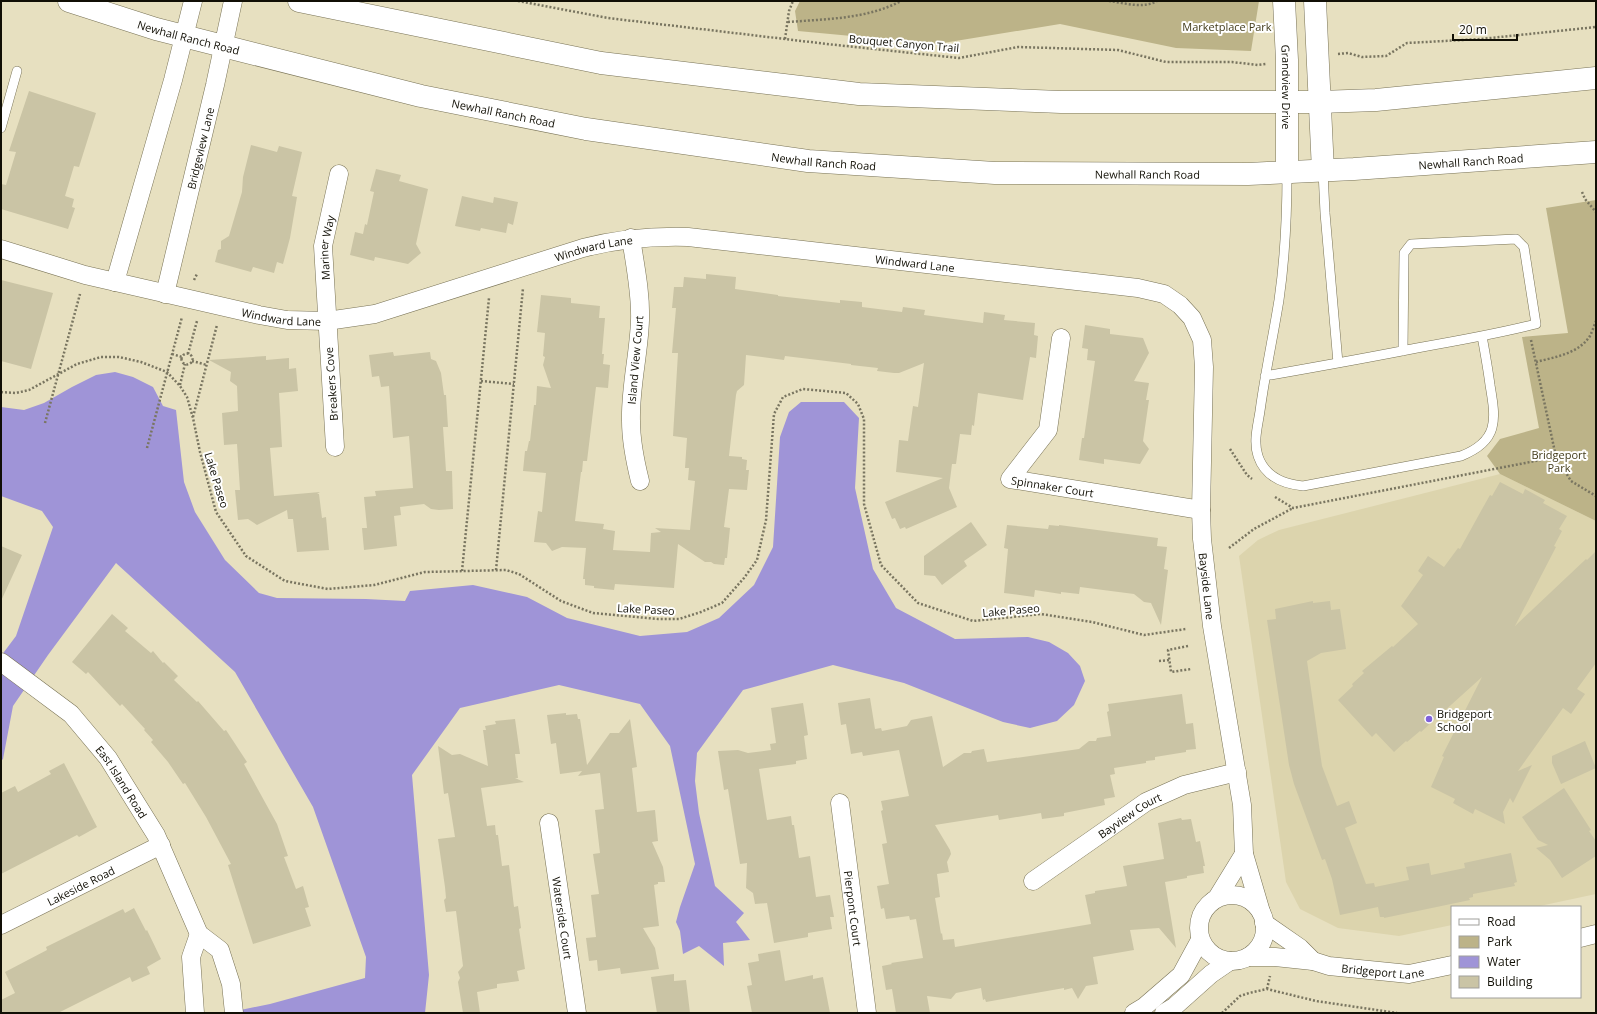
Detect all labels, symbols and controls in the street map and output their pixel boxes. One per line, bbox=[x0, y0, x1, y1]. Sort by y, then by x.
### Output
street label: Newhall Ranch Road bbox=[136, 16, 241, 57]
scale bar bbox=[1453, 16, 1517, 42]
park label: Marketplace Park bbox=[1182, 19, 1272, 34]
text: 20 m bbox=[1459, 21, 1487, 38]
street label: Bouquet Canyon Trail bbox=[848, 31, 960, 55]
street label: Grandview Drive bbox=[1279, 44, 1295, 129]
street label: Newhall Ranch Road bbox=[451, 95, 557, 130]
street label: Bridgeview Lane bbox=[183, 106, 217, 191]
street label: Newhall Ranch Road bbox=[770, 148, 877, 173]
street label: Newhall Ranch Road bbox=[1418, 150, 1524, 172]
street label: Newhall Ranch Road bbox=[1095, 166, 1200, 181]
street label: Mariner Way bbox=[315, 213, 337, 280]
street label: Windward Lane bbox=[552, 232, 633, 264]
street label: Windward Lane bbox=[874, 251, 956, 275]
street label: Windward Lane bbox=[240, 304, 321, 328]
street label: Island View Court bbox=[624, 315, 646, 405]
street label: Breakers Cove bbox=[321, 347, 341, 421]
park label: Bridgeport Park bbox=[1531, 447, 1587, 475]
street label: Lake Paseo bbox=[201, 450, 233, 510]
street label: Spinnaker Court bbox=[1010, 472, 1095, 500]
street label: Bayside Lane bbox=[1196, 552, 1219, 620]
street label: Lake Paseo bbox=[617, 600, 675, 618]
street label: Lake Paseo bbox=[982, 600, 1041, 620]
place label: Bridgeport School bbox=[1437, 706, 1492, 734]
marker: Bridgeport School bbox=[1424, 714, 1434, 724]
street label: East Island Road bbox=[93, 742, 151, 821]
street label: Bayview Court bbox=[1095, 789, 1164, 841]
street label: Lakeside Road bbox=[44, 862, 117, 908]
street label: Pierpont Court bbox=[841, 870, 866, 947]
street label: Waterside Court bbox=[549, 876, 577, 960]
legend bbox=[1451, 906, 1581, 998]
text: Road bbox=[1487, 913, 1516, 930]
text: Park bbox=[1487, 933, 1513, 950]
text: Water bbox=[1487, 953, 1521, 970]
street label: Bridgeport Lane bbox=[1341, 960, 1425, 982]
text: Building bbox=[1487, 973, 1533, 990]

